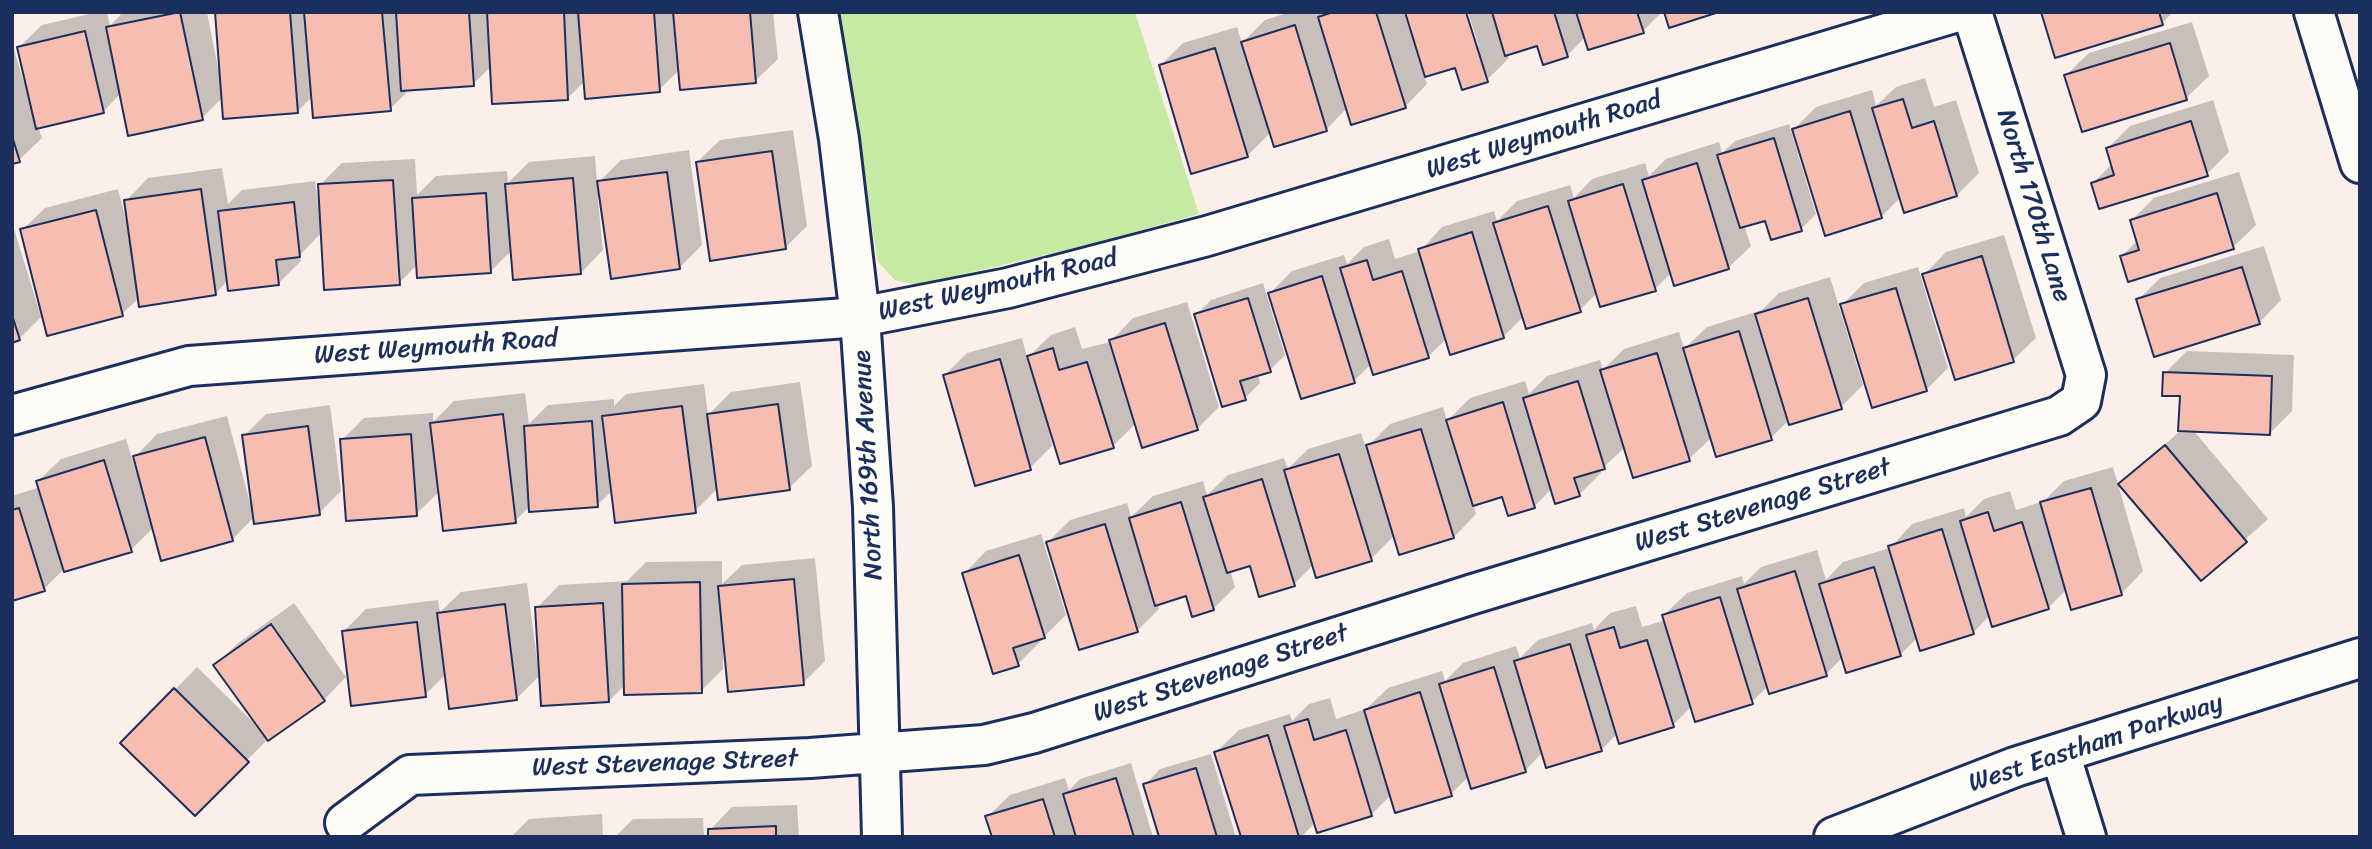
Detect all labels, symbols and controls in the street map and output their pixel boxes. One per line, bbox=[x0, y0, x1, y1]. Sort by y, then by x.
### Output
street label: West Weymouth Road bbox=[1423, 85, 1665, 187]
street label: North 170th Lane bbox=[1989, 106, 2077, 306]
street label: West Weymouth Road bbox=[876, 243, 1120, 329]
street label: West Weymouth Road bbox=[313, 324, 559, 372]
street label: North 169th Avenue bbox=[847, 349, 891, 581]
street label: West Stevenage Street bbox=[1631, 452, 1895, 560]
street label: West Stevenage Street bbox=[1090, 618, 1352, 730]
street label: West Eastham Parkway bbox=[1965, 688, 2227, 800]
street label: West Stevenage Street bbox=[532, 744, 798, 784]

